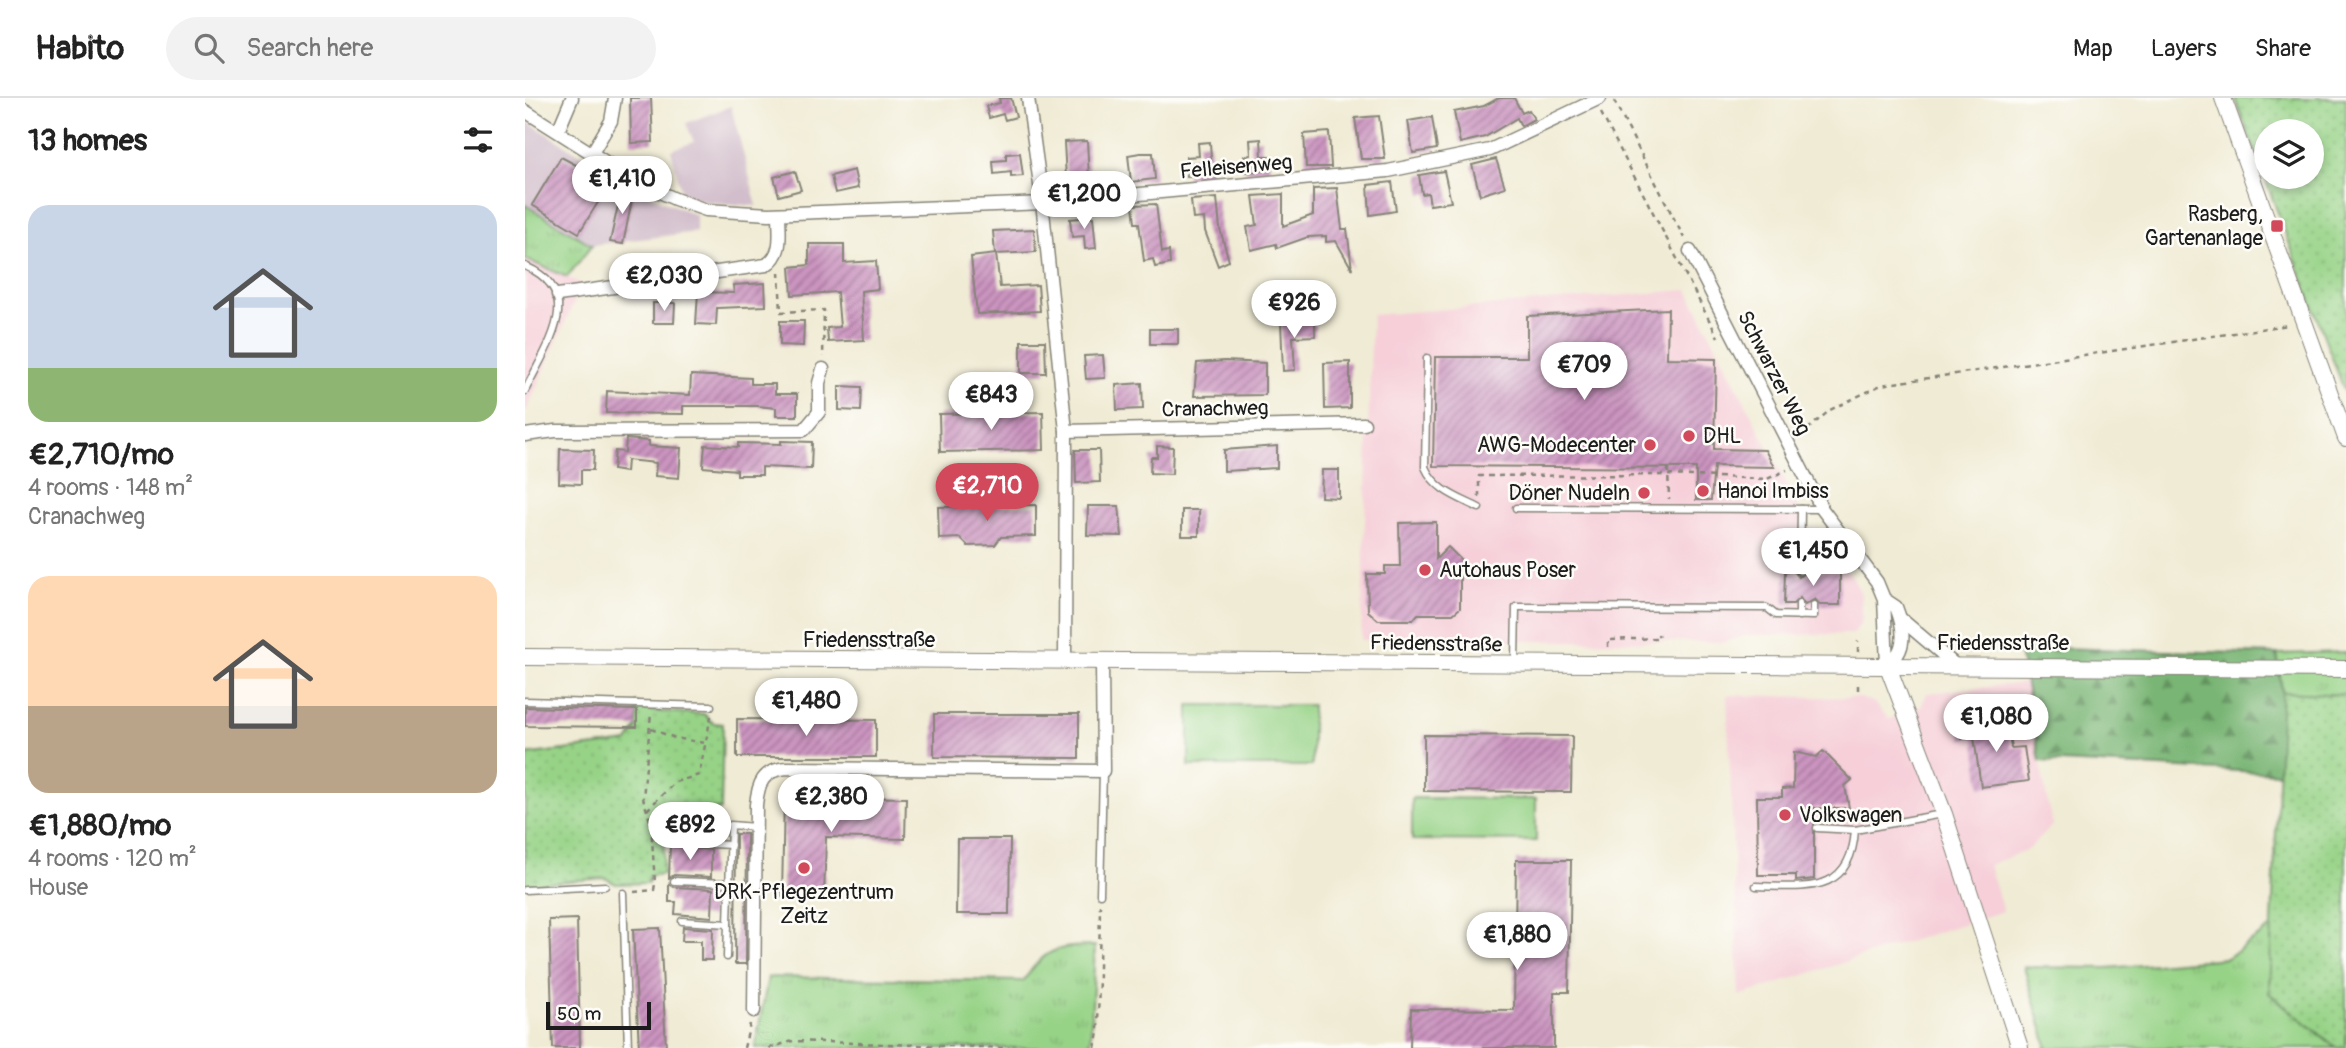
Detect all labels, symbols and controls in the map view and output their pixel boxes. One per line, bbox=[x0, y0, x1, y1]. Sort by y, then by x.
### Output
search box bbox=[166, 17, 656, 80]
text: Habito bbox=[35, 28, 124, 69]
icon: search bbox=[190, 29, 228, 67]
text: Search here bbox=[246, 32, 373, 64]
text: Map bbox=[2073, 34, 2113, 63]
text: Layers bbox=[2151, 34, 2217, 63]
text: Share bbox=[2255, 34, 2311, 63]
map controls bbox=[2254, 119, 2324, 189]
button: layers bbox=[2254, 119, 2324, 189]
icon: filters bbox=[459, 121, 497, 159]
text: 13 homes bbox=[28, 122, 147, 159]
street label: Felleisenweg bbox=[1179, 149, 1293, 185]
pin: €1,410 bbox=[565, 156, 679, 216]
text: €1,410 bbox=[588, 164, 656, 193]
pin: €1,200 bbox=[1027, 172, 1141, 231]
text: €1,200 bbox=[1047, 179, 1121, 208]
place label: Rasberg, Gartenanlage bbox=[2145, 201, 2264, 252]
marker: Rasberg, Gartenanlage bbox=[2269, 218, 2285, 234]
icon: home bbox=[200, 250, 326, 376]
pin: €2,030 bbox=[607, 254, 721, 313]
text: €2,030 bbox=[625, 261, 703, 290]
pin: €926 bbox=[1253, 280, 1335, 340]
text: €926 bbox=[1267, 288, 1321, 317]
street label: Schwarzer Weg bbox=[1731, 306, 1817, 440]
pin: €709 bbox=[1543, 342, 1625, 402]
text: €709 bbox=[1557, 350, 1611, 379]
pin: €843 bbox=[950, 372, 1032, 432]
text: €843 bbox=[965, 380, 1017, 409]
street label: Cranachweg bbox=[1161, 395, 1269, 423]
place label: DHL bbox=[1703, 423, 1741, 450]
marker: DHL bbox=[1681, 428, 1697, 444]
place label: AWG-Modecenter bbox=[1477, 432, 1636, 459]
text: €2,710/mo bbox=[28, 436, 174, 473]
marker: AWG-Modecenter bbox=[1642, 437, 1658, 453]
pin: €2,710 bbox=[930, 464, 1044, 523]
text: €2,710 bbox=[952, 471, 1022, 500]
text: 4 rooms · 148 m² bbox=[28, 473, 193, 502]
place label: Hanoi Imbiss bbox=[1717, 478, 1829, 505]
place label: Döner Nudeln bbox=[1509, 480, 1630, 507]
marker: Hanoi Imbiss bbox=[1695, 483, 1711, 499]
marker: Döner Nudeln bbox=[1636, 485, 1652, 501]
text: Cranachweg bbox=[28, 502, 145, 531]
pin: €1,450 bbox=[1756, 528, 1870, 588]
text: €1,450 bbox=[1777, 536, 1849, 565]
place label: Autohaus Poser bbox=[1439, 557, 1576, 584]
marker: Autohaus Poser bbox=[1417, 562, 1433, 578]
icon: home bbox=[200, 621, 326, 747]
street label: Friedensstraße bbox=[803, 627, 936, 654]
street label: Friedensstraße bbox=[1370, 629, 1503, 659]
street label: Friedensstraße bbox=[1937, 630, 2070, 657]
pin: €1,480 bbox=[749, 678, 863, 738]
text: €1,480 bbox=[771, 686, 841, 715]
pin: €1,080 bbox=[1939, 694, 2053, 754]
text: €1,080 bbox=[1959, 702, 2033, 731]
pin: €2,380 bbox=[774, 774, 888, 834]
text: €2,380 bbox=[794, 782, 868, 811]
pin: €892 bbox=[649, 802, 731, 862]
place label: Volkswagen bbox=[1799, 802, 1902, 829]
text: €1,880/mo bbox=[28, 807, 171, 844]
marker: Volkswagen bbox=[1777, 807, 1793, 823]
text: €892 bbox=[664, 810, 716, 839]
text: 4 rooms · 120 m² bbox=[28, 844, 197, 873]
marker: DRK-Pflegezentrum Zeitz bbox=[796, 860, 812, 876]
text: House bbox=[28, 873, 88, 902]
place label: DRK-Pflegezentrum Zeitz bbox=[714, 879, 894, 930]
pin: €1,880 bbox=[1460, 912, 1574, 972]
text: €1,880 bbox=[1483, 920, 1551, 949]
scale bar bbox=[546, 999, 651, 1031]
text: 50 m bbox=[557, 1002, 601, 1026]

